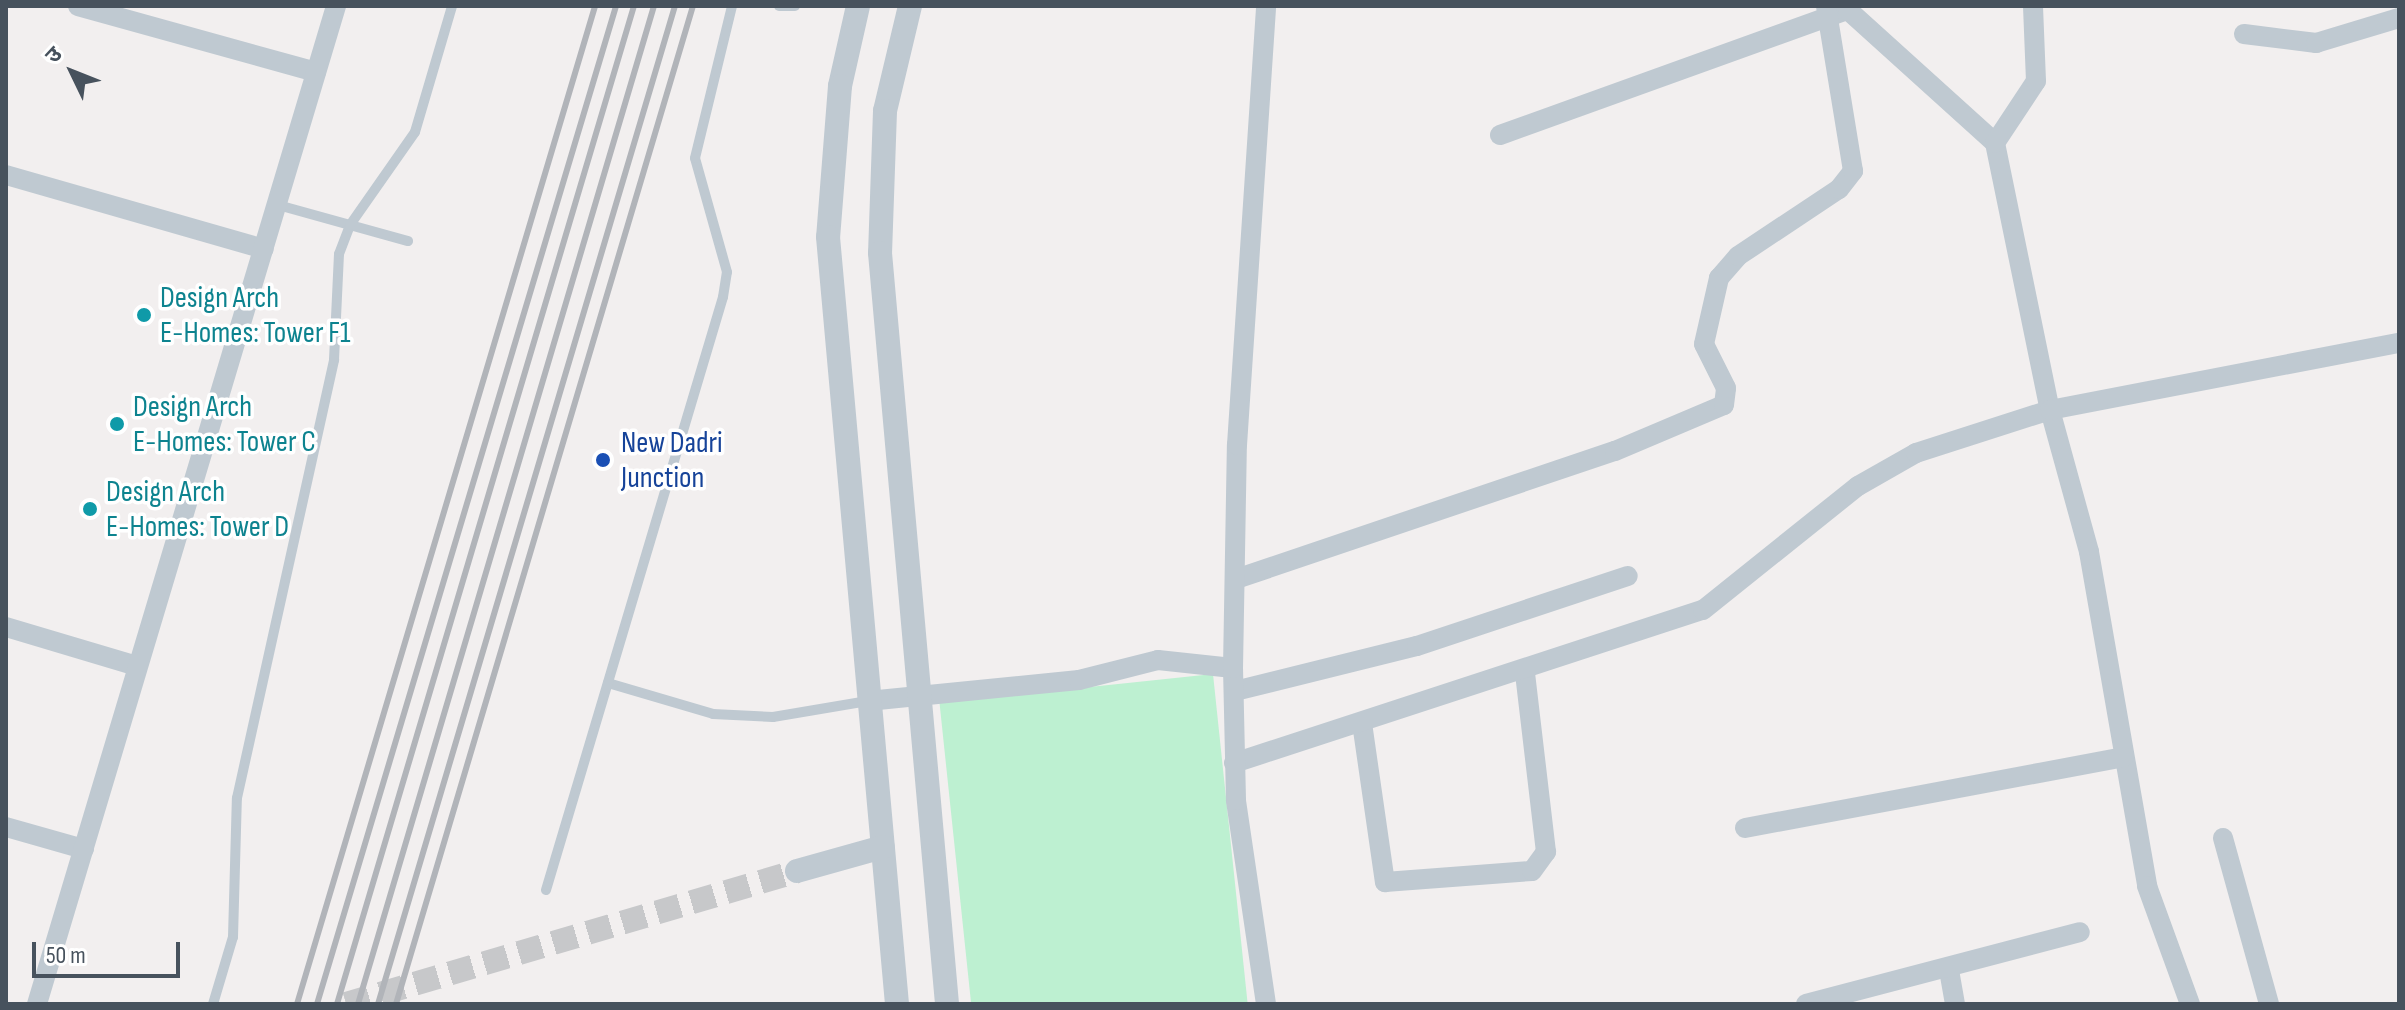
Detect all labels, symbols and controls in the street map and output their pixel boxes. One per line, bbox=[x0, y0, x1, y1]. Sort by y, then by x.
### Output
north arrow bbox=[32, 32, 112, 112]
text: उ bbox=[40, 41, 68, 69]
place label: Design Arch E-Homes: Tower F1 bbox=[160, 280, 351, 350]
marker: Design Arch E-Homes: Tower F1 bbox=[135, 306, 153, 324]
place label: Design Arch E-Homes: Tower C bbox=[133, 389, 316, 460]
marker: Design Arch E-Homes: Tower C bbox=[108, 415, 126, 433]
place label: New Dadri Junction bbox=[621, 425, 723, 496]
marker: New Dadri Junction bbox=[592, 449, 614, 471]
place label: Design Arch E-Homes: Tower D bbox=[106, 474, 289, 544]
marker: Design Arch E-Homes: Tower D bbox=[81, 500, 99, 518]
scale bar bbox=[36, 926, 184, 976]
text: 50 m bbox=[46, 941, 86, 970]

